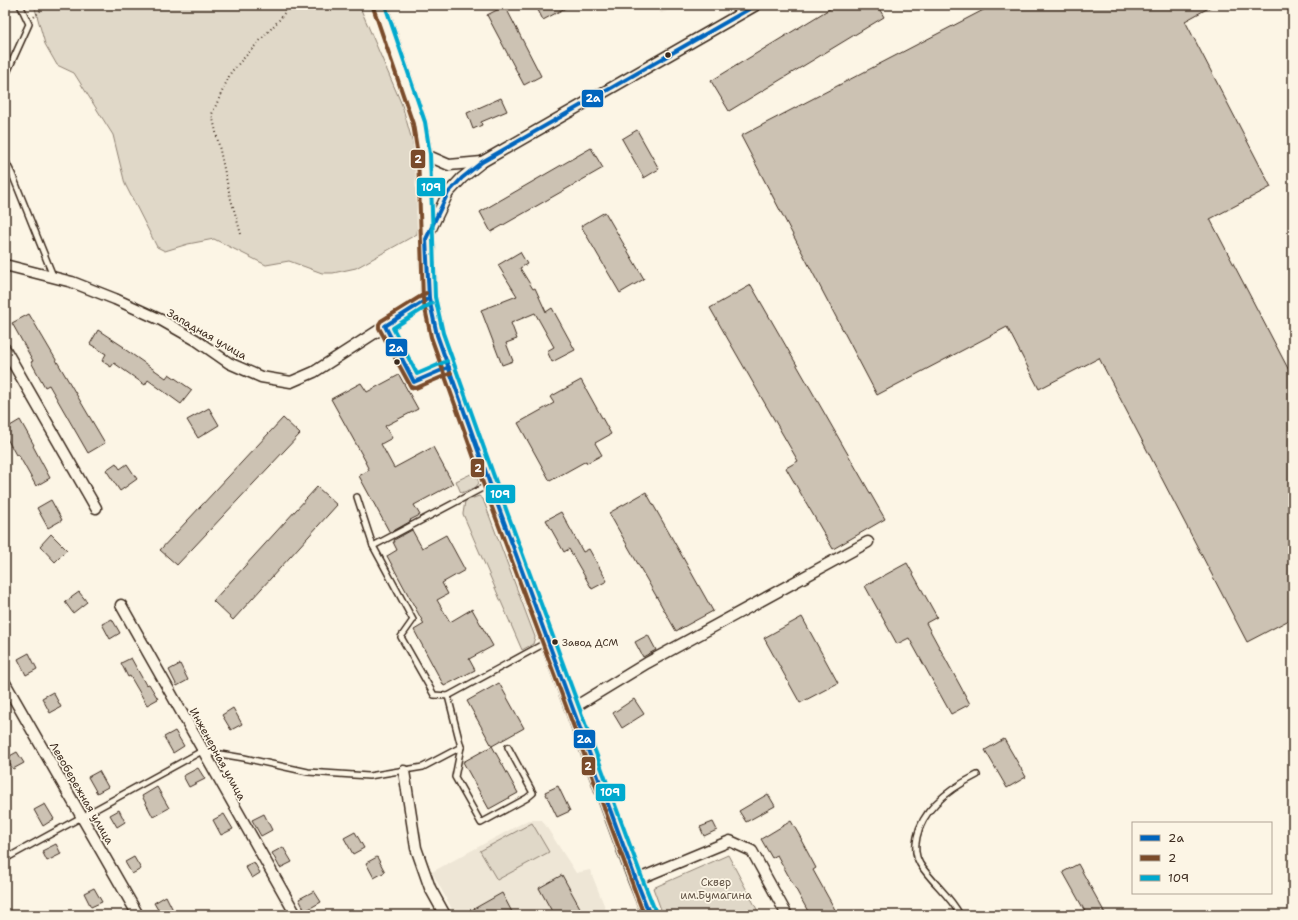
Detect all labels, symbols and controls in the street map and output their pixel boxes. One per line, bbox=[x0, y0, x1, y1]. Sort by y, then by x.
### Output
unlabelled marker bbox=[663, 50, 673, 60]
line badge: 2а bbox=[581, 89, 604, 108]
text: 2а bbox=[585, 91, 601, 106]
line badge: 2 bbox=[410, 149, 426, 169]
text: 2 bbox=[414, 152, 422, 167]
line badge: 109 bbox=[416, 177, 446, 197]
text: 109 bbox=[421, 180, 441, 195]
street label: Западная улица bbox=[164, 305, 250, 363]
line badge: 2а bbox=[385, 338, 408, 357]
text: 2а bbox=[388, 341, 404, 356]
unlabelled marker bbox=[392, 357, 402, 367]
line badge: 2 bbox=[470, 458, 485, 478]
text: 2 bbox=[474, 461, 482, 476]
line badge: 109 bbox=[485, 484, 516, 504]
text: 109 bbox=[490, 487, 510, 502]
place label: Завод ДСМ bbox=[562, 636, 618, 649]
marker: Завод ДСМ bbox=[550, 637, 560, 647]
street label: Инженерная улица bbox=[186, 705, 249, 803]
line badge: 2а bbox=[573, 729, 596, 749]
text: 2а bbox=[576, 732, 592, 747]
street label: Левобережная улица bbox=[46, 739, 117, 847]
line badge: 2 bbox=[581, 756, 596, 776]
text: 2 bbox=[584, 759, 592, 774]
line badge: 109 bbox=[595, 783, 626, 802]
text: 109 bbox=[600, 785, 620, 800]
legend bbox=[1132, 822, 1272, 894]
text: 2а bbox=[1168, 830, 1184, 846]
text: 2 bbox=[1168, 850, 1176, 866]
text: 109 bbox=[1168, 870, 1189, 886]
park label: Сквер им.Бумагина bbox=[680, 875, 752, 903]

